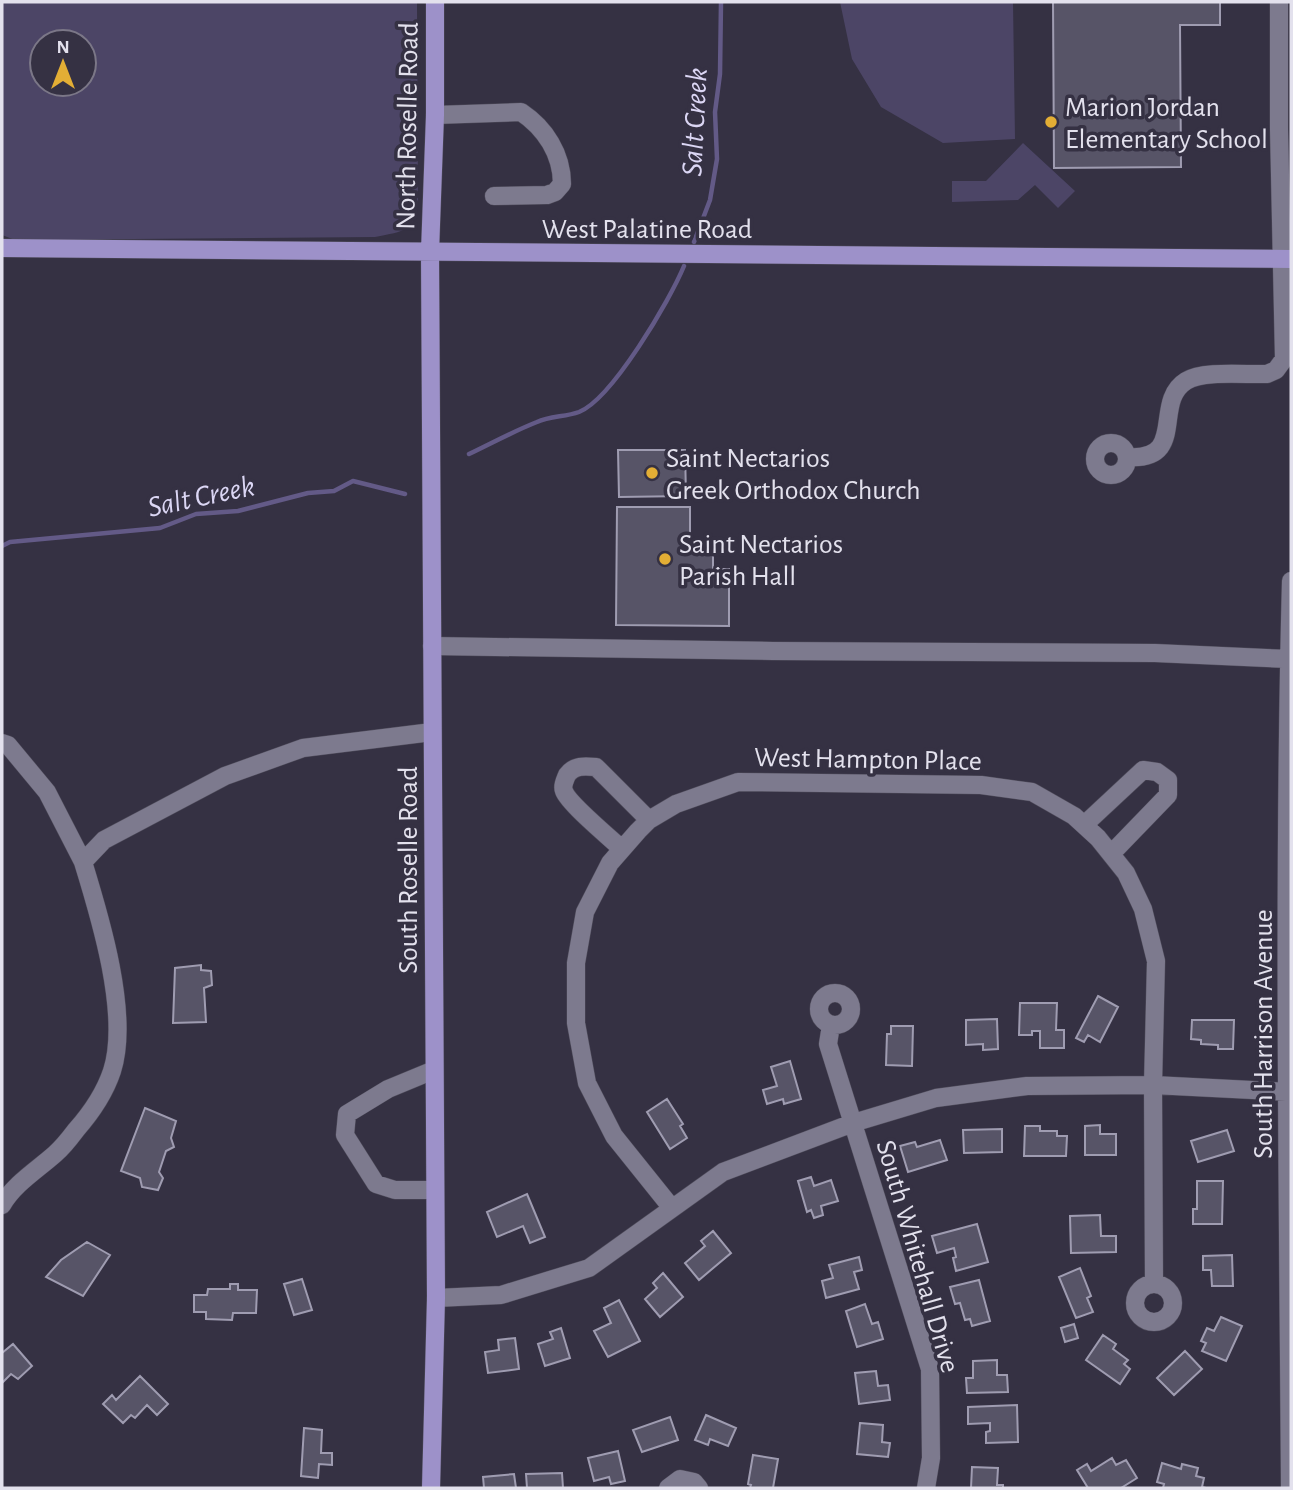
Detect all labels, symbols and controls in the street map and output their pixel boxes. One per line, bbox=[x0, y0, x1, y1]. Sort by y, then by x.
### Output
street label: North Roselle Road bbox=[392, 22, 424, 230]
north arrow bbox=[28, 28, 98, 98]
text: N bbox=[56, 38, 70, 57]
water label: Salt Creek bbox=[677, 67, 713, 177]
place label: Marion Jordan Elementary School bbox=[1065, 94, 1268, 154]
marker: Marion Jordan Elementary School bbox=[1043, 114, 1059, 130]
street label: West Palatine Road bbox=[542, 216, 752, 244]
place label: Saint Nectarios Greek Orthodox Church bbox=[666, 445, 921, 505]
marker: Saint Nectarios Greek Orthodox Church bbox=[644, 465, 660, 481]
water label: Salt Creek bbox=[145, 471, 258, 523]
place label: Saint Nectarios Parish Hall bbox=[679, 531, 843, 591]
marker: Saint Nectarios Parish Hall bbox=[657, 551, 673, 567]
street label: West Hampton Place bbox=[754, 744, 982, 776]
street label: South Roselle Road bbox=[395, 766, 423, 974]
street label: South Harrison Avenue bbox=[1250, 909, 1278, 1159]
street label: South Whitehall Drive bbox=[870, 1137, 964, 1376]

